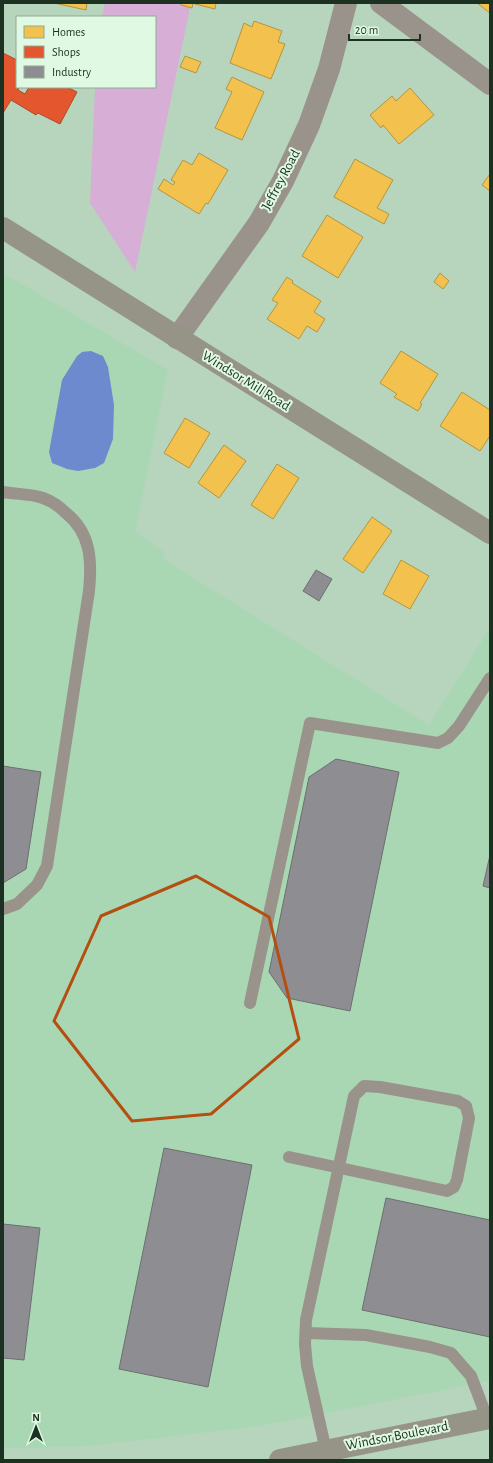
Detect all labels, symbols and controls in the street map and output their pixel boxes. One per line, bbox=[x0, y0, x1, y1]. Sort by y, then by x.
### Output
legend bbox=[16, 16, 156, 88]
scale bar bbox=[349, 16, 420, 42]
text: 20 m bbox=[355, 24, 378, 36]
text: Homes bbox=[52, 26, 85, 38]
text: Shops bbox=[52, 46, 80, 58]
text: Industry bbox=[52, 66, 91, 79]
street label: Jeffrey Road bbox=[259, 148, 303, 212]
street label: Windsor Mill Road bbox=[200, 348, 292, 414]
north arrow bbox=[16, 1407, 56, 1447]
text: N bbox=[32, 1412, 40, 1423]
street label: Windsor Boulevard bbox=[345, 1419, 449, 1453]

